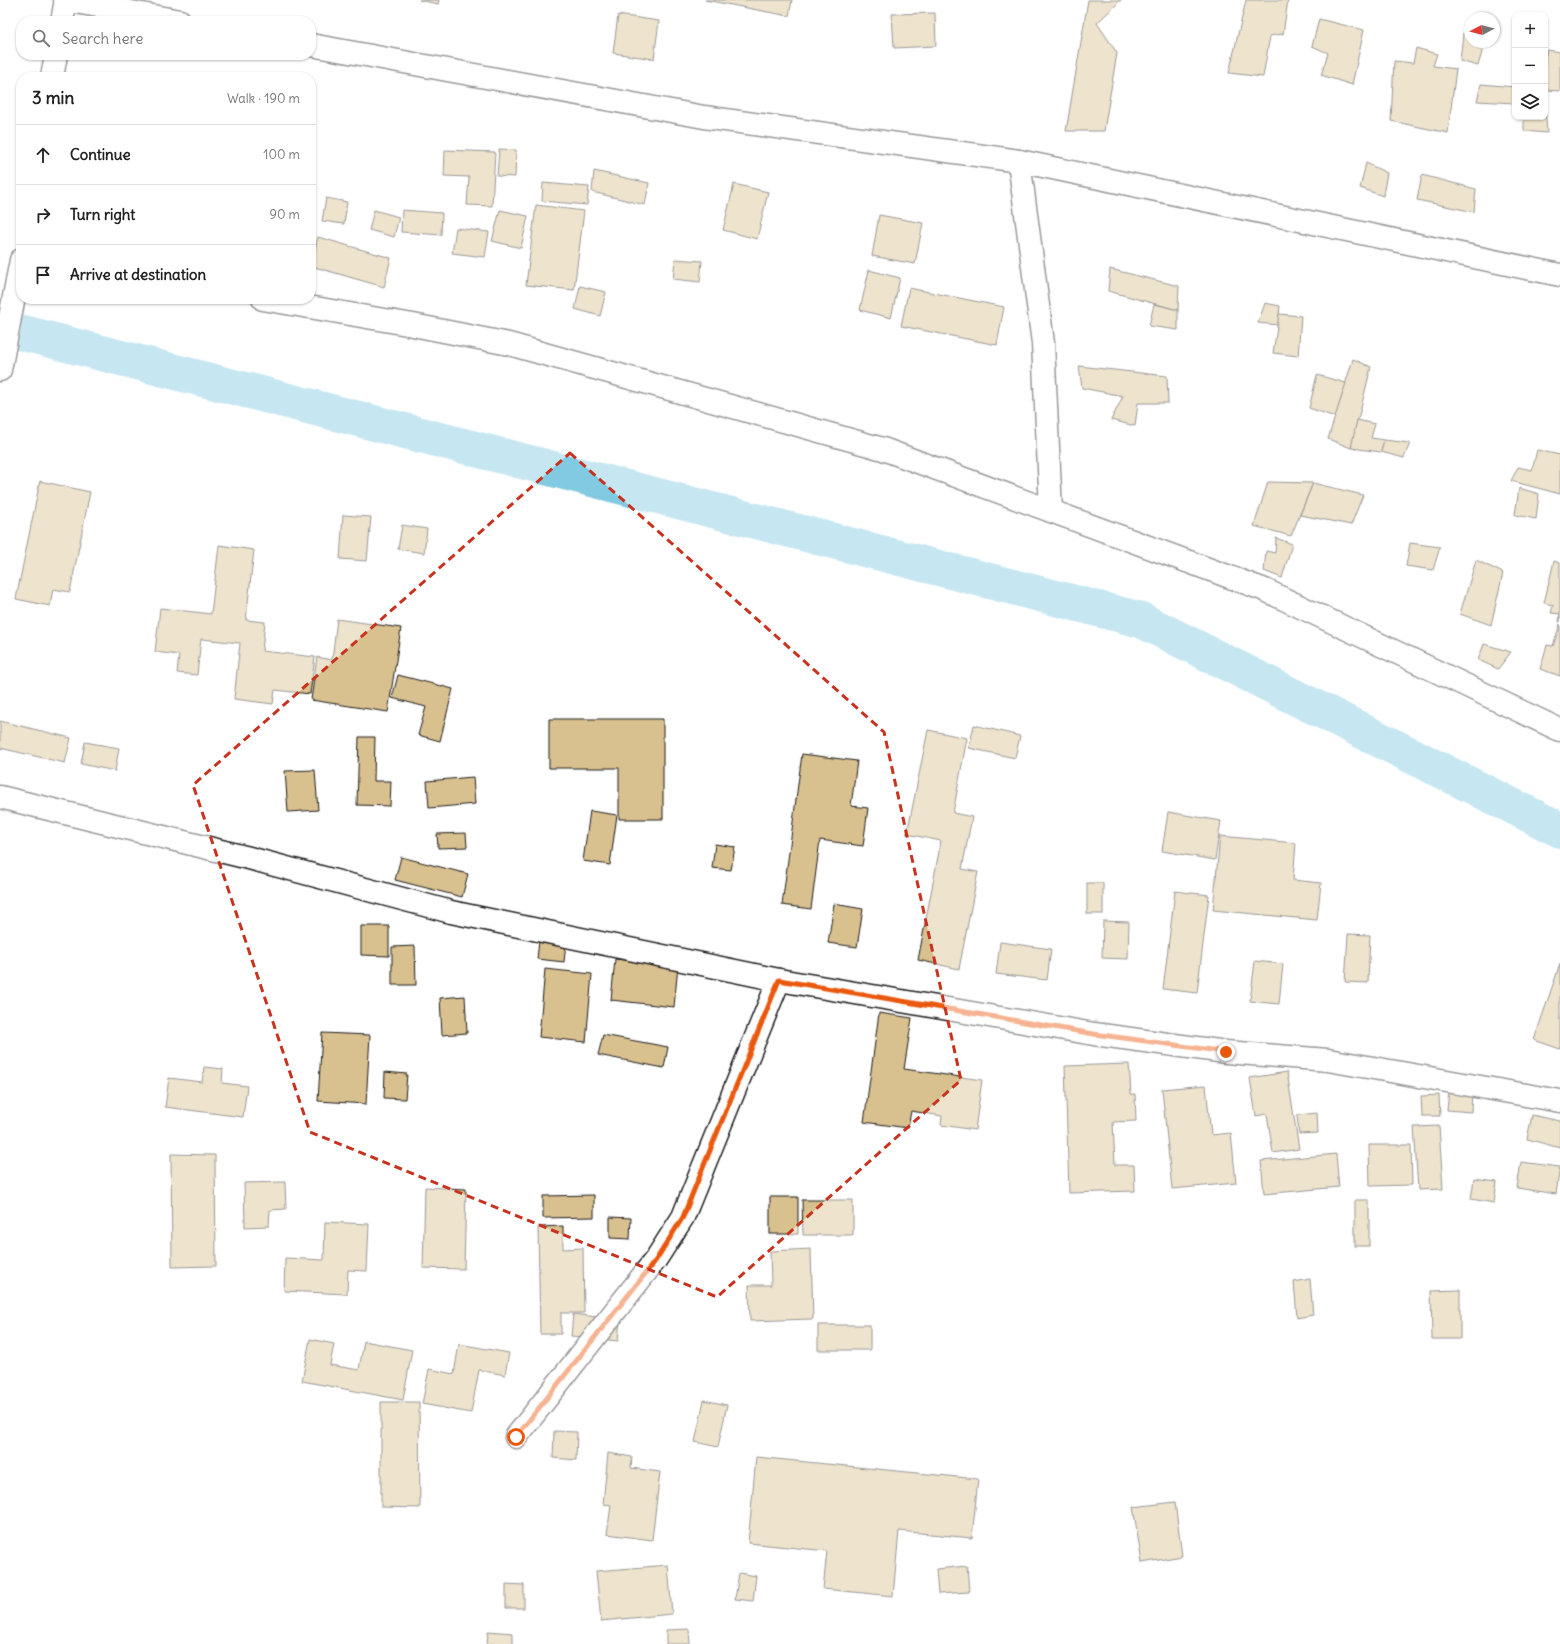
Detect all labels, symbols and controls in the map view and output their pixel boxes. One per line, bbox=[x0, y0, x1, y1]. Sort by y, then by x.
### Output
north arrow bbox=[1464, 12, 1500, 48]
map controls bbox=[1512, 12, 1548, 120]
button: + bbox=[1512, 12, 1548, 48]
search box bbox=[16, 16, 316, 60]
icon: search bbox=[30, 27, 52, 49]
text: Search here bbox=[62, 29, 143, 48]
button: − bbox=[1512, 48, 1548, 84]
button: layers bbox=[1512, 84, 1548, 120]
text: 3 min bbox=[32, 87, 74, 109]
text: Walk · 190 m bbox=[227, 90, 300, 107]
icon: ahead bbox=[32, 144, 54, 166]
text: Continue bbox=[70, 145, 131, 164]
text: 100 m bbox=[263, 146, 300, 163]
icon: right bbox=[32, 204, 54, 226]
text: Turn right bbox=[70, 205, 135, 224]
text: 90 m bbox=[269, 206, 300, 223]
icon: arrive bbox=[32, 264, 54, 286]
text: Arrive at destination bbox=[70, 265, 206, 284]
route end bbox=[1217, 1043, 1235, 1061]
route start bbox=[507, 1428, 525, 1446]

